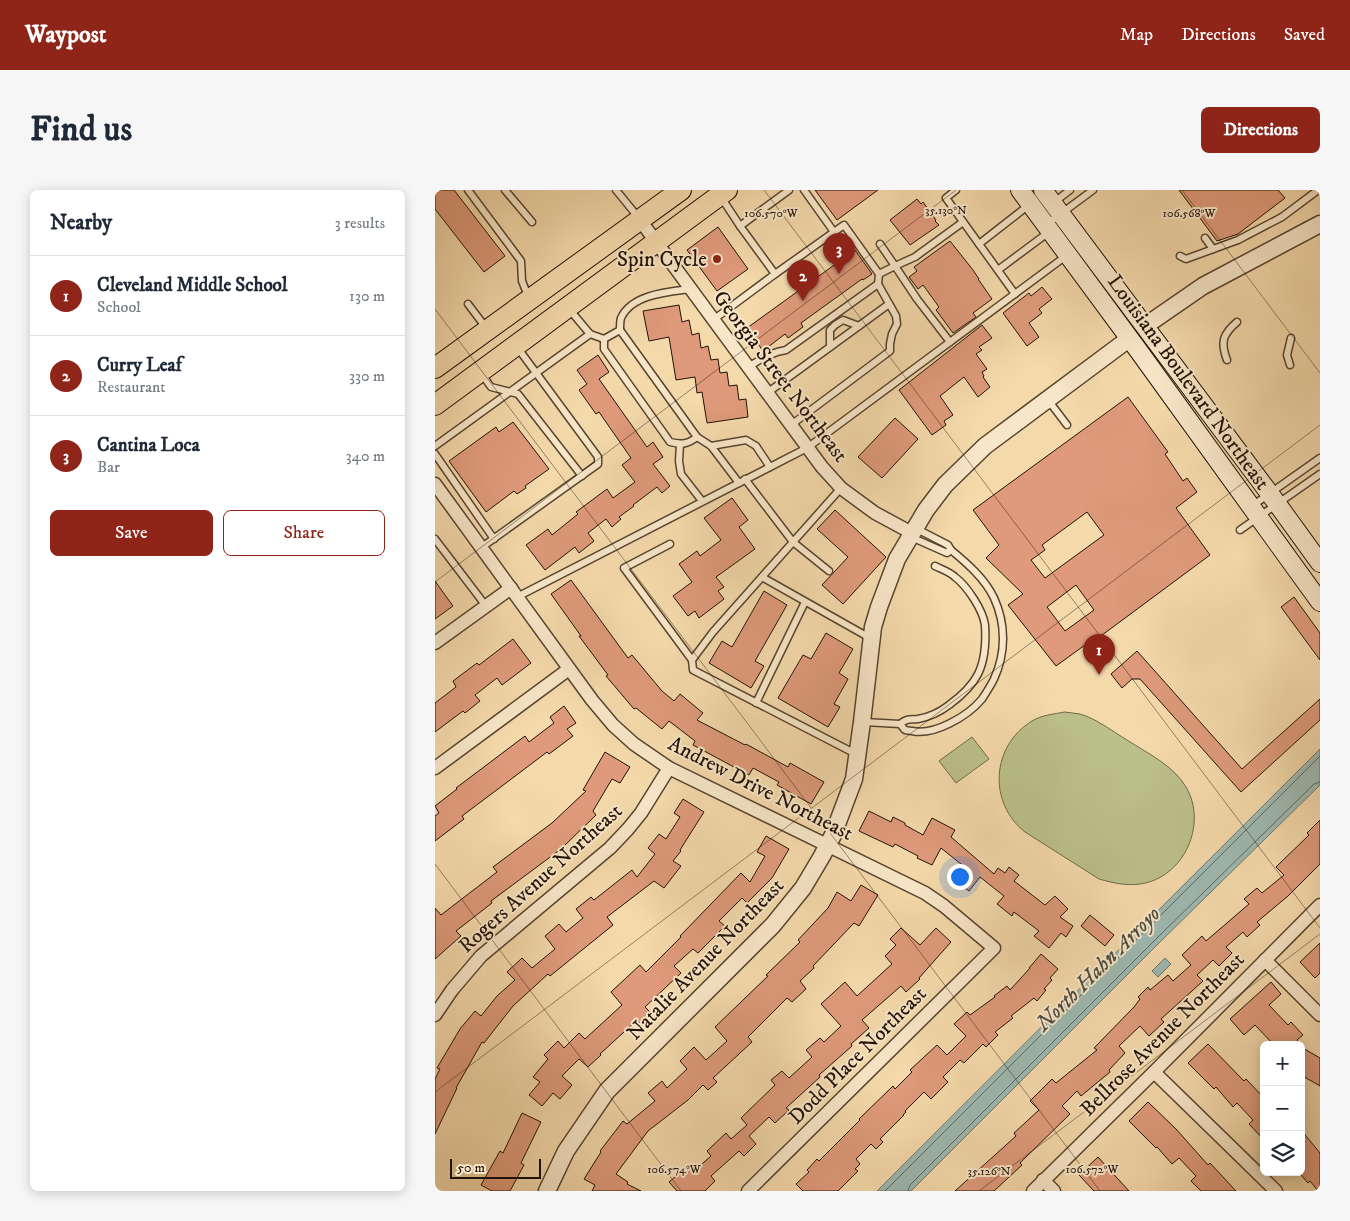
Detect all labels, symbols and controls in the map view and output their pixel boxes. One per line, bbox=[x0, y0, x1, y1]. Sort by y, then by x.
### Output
text: Waypost bbox=[25, 20, 106, 50]
text: Map bbox=[1120, 24, 1153, 46]
text: Directions bbox=[1181, 24, 1256, 46]
text: Saved bbox=[1284, 24, 1325, 46]
button: Directions bbox=[1201, 107, 1320, 153]
text: Find us bbox=[30, 108, 132, 152]
text: 35.130°N bbox=[925, 203, 967, 218]
text: 106.570°W bbox=[744, 206, 799, 221]
text: 106.568°W bbox=[1163, 206, 1216, 221]
text: Nearby bbox=[50, 210, 112, 236]
text: 3 results bbox=[335, 213, 385, 233]
pin: 3 bbox=[823, 233, 855, 274]
place label: Spin Cycle bbox=[617, 247, 707, 273]
marker: Spin Cycle bbox=[711, 253, 723, 265]
pin: 2 bbox=[787, 260, 819, 301]
street label: Louisiana Boulevard Northeast bbox=[1101, 270, 1275, 496]
text: Cleveland Middle School bbox=[97, 274, 288, 297]
text: 1 bbox=[63, 286, 69, 306]
text: 130 m bbox=[349, 286, 385, 306]
street label: Georgia Street Northeast bbox=[707, 286, 853, 468]
text: School bbox=[97, 297, 141, 317]
text: Curry Leaf bbox=[97, 354, 182, 377]
text: 2 bbox=[62, 366, 70, 386]
text: 330 m bbox=[349, 366, 385, 386]
text: Restaurant bbox=[97, 377, 165, 397]
text: Cantina Loca bbox=[97, 434, 200, 457]
text: 3 bbox=[63, 446, 69, 466]
text: 340 m bbox=[346, 446, 385, 466]
text: Bar bbox=[97, 457, 120, 477]
button: Save bbox=[50, 510, 213, 556]
button: Share bbox=[223, 510, 385, 556]
pin: 1 bbox=[1083, 634, 1115, 675]
street label: Andrew Drive Northeast bbox=[664, 731, 858, 847]
street label: Rogers Avenue Northeast bbox=[454, 798, 628, 959]
your location bbox=[947, 864, 973, 890]
street label: Natalie Avenue Northeast bbox=[622, 873, 790, 1046]
water label: North Hahn Arroyo bbox=[1028, 901, 1166, 1039]
street label: Bellrose Avenue Northeast bbox=[1075, 947, 1250, 1122]
street label: Dodd Place Northeast bbox=[783, 981, 932, 1130]
map controls bbox=[1260, 1041, 1305, 1176]
button: + bbox=[1260, 1041, 1305, 1086]
button: − bbox=[1260, 1086, 1305, 1131]
button: layers bbox=[1260, 1131, 1305, 1176]
scale bar bbox=[450, 1156, 541, 1179]
text: 50 m bbox=[457, 1159, 485, 1177]
text: 106.574°W bbox=[647, 1162, 702, 1177]
text: 106.572°W bbox=[1066, 1162, 1119, 1177]
text: 35.126°N bbox=[967, 1164, 1011, 1179]

